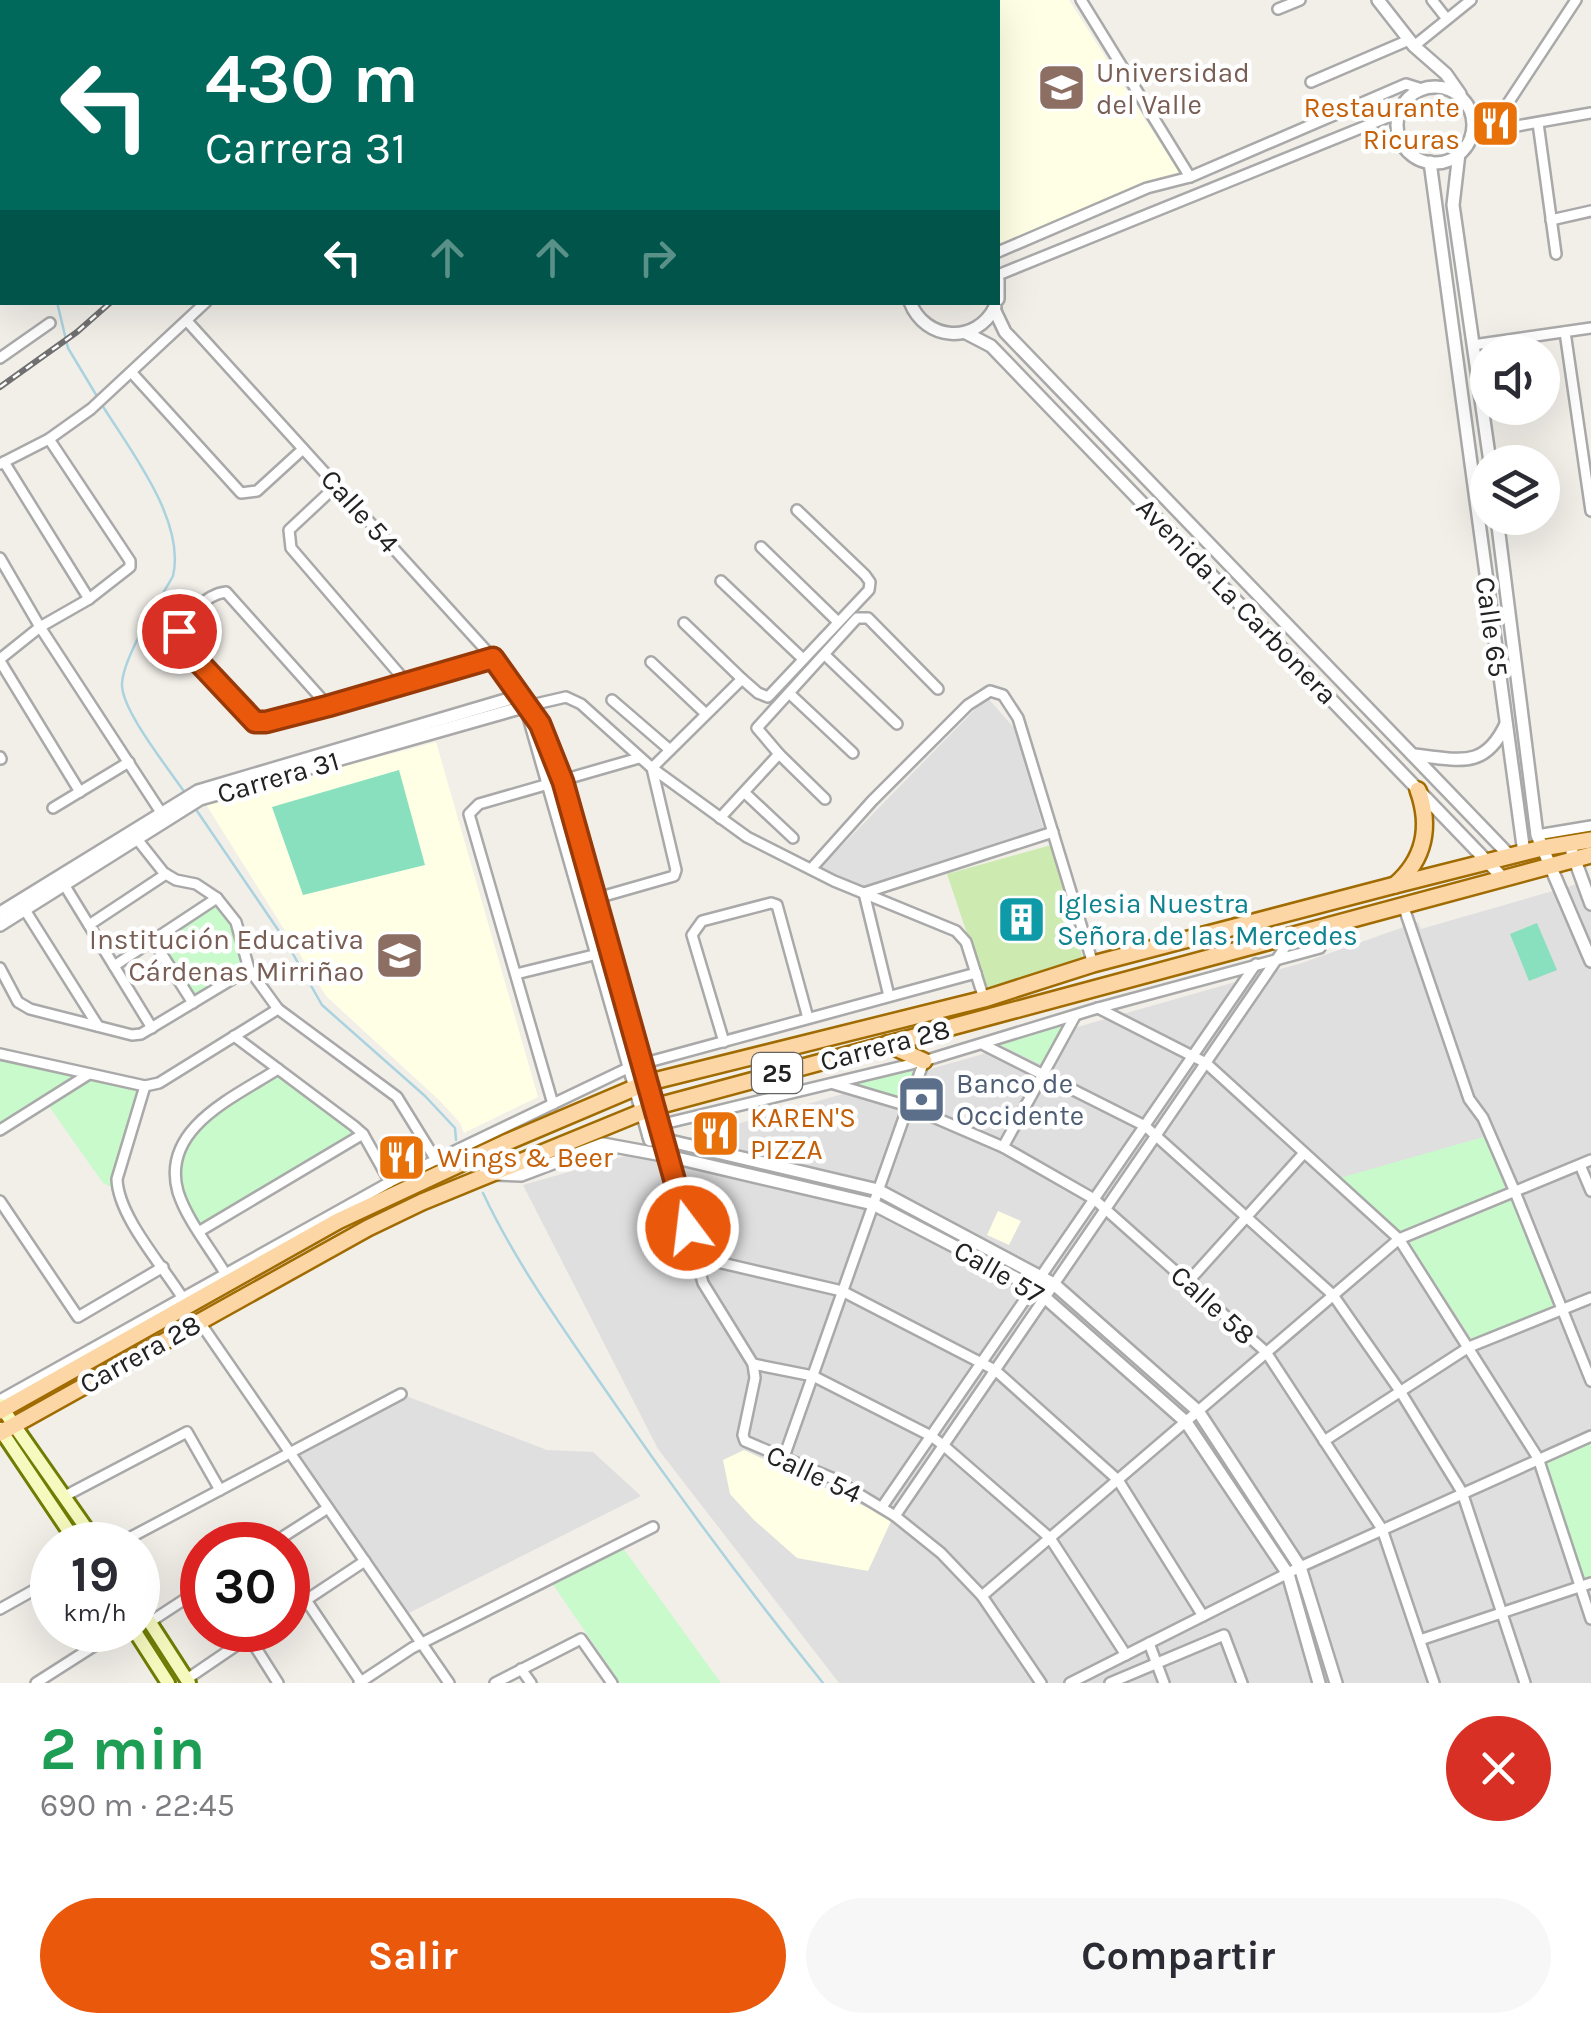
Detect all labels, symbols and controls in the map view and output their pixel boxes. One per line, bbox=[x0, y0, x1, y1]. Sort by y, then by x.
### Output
text: 430 m bbox=[205, 38, 419, 120]
icon: left bbox=[40, 40, 170, 170]
place label: Universidad del Valle bbox=[1096, 56, 1250, 121]
school or university icon: Universidad del Valle bbox=[1035, 62, 1087, 114]
place label: Restaurante Ricuras bbox=[1304, 91, 1460, 156]
restaurant icon: Restaurante Ricuras bbox=[1469, 97, 1521, 149]
text: Carrera 31 bbox=[205, 122, 406, 174]
icon: left bbox=[315, 230, 370, 285]
icon: ahead bbox=[420, 230, 475, 285]
icon: ahead bbox=[525, 230, 580, 285]
icon: right bbox=[630, 230, 685, 285]
map controls bbox=[1470, 335, 1560, 535]
button: sound bbox=[1470, 335, 1560, 425]
button: layers bbox=[1470, 445, 1560, 535]
street label: Calle 54 bbox=[314, 463, 406, 560]
street label: Avenida La Carbonera bbox=[1130, 491, 1344, 711]
street label: Calle 65 bbox=[1469, 575, 1515, 679]
pin bbox=[137, 589, 222, 674]
icon: arrive bbox=[152, 604, 207, 659]
street label: Carrera 31 bbox=[213, 744, 343, 810]
place label: Iglesia Nuestra Señora de las Mercedes bbox=[1057, 887, 1358, 952]
building icon: Iglesia Nuestra Señora de las Mercedes bbox=[996, 893, 1048, 945]
place label: Institución Educativa Cárdenas Mirriñao bbox=[89, 923, 364, 988]
school or university icon: Institución Educativa Cárdenas Mirriñao bbox=[373, 929, 425, 981]
street label: Carrera 28 bbox=[817, 1012, 953, 1078]
road number: 25 bbox=[752, 1053, 802, 1093]
place label: Banco de Occidente bbox=[956, 1067, 1084, 1132]
bank icon: Banco de Occidente bbox=[895, 1073, 947, 1125]
place label: KAREN'S PIZZA bbox=[750, 1101, 856, 1166]
restaurant icon: KAREN'S PIZZA bbox=[689, 1107, 741, 1159]
restaurant icon: Wings & Beer bbox=[376, 1131, 428, 1183]
place label: Wings & Beer bbox=[437, 1141, 614, 1174]
position arrow bbox=[636, 1176, 740, 1280]
street label: Calle 57 bbox=[948, 1233, 1050, 1311]
street label: Calle 58 bbox=[1164, 1259, 1262, 1351]
street label: Carrera 28 bbox=[74, 1307, 206, 1401]
street label: Calle 54 bbox=[761, 1438, 867, 1510]
speed limit sign: 30 bbox=[180, 1522, 310, 1652]
text: 19 bbox=[71, 1545, 119, 1604]
text: km/h bbox=[63, 1598, 127, 1627]
text: 2 min bbox=[40, 1714, 205, 1784]
button: close bbox=[1446, 1716, 1551, 1821]
text: 690 m · 22:45 bbox=[40, 1787, 235, 1824]
button: Salir bbox=[40, 1898, 786, 2013]
button: Compartir bbox=[806, 1898, 1551, 2013]

